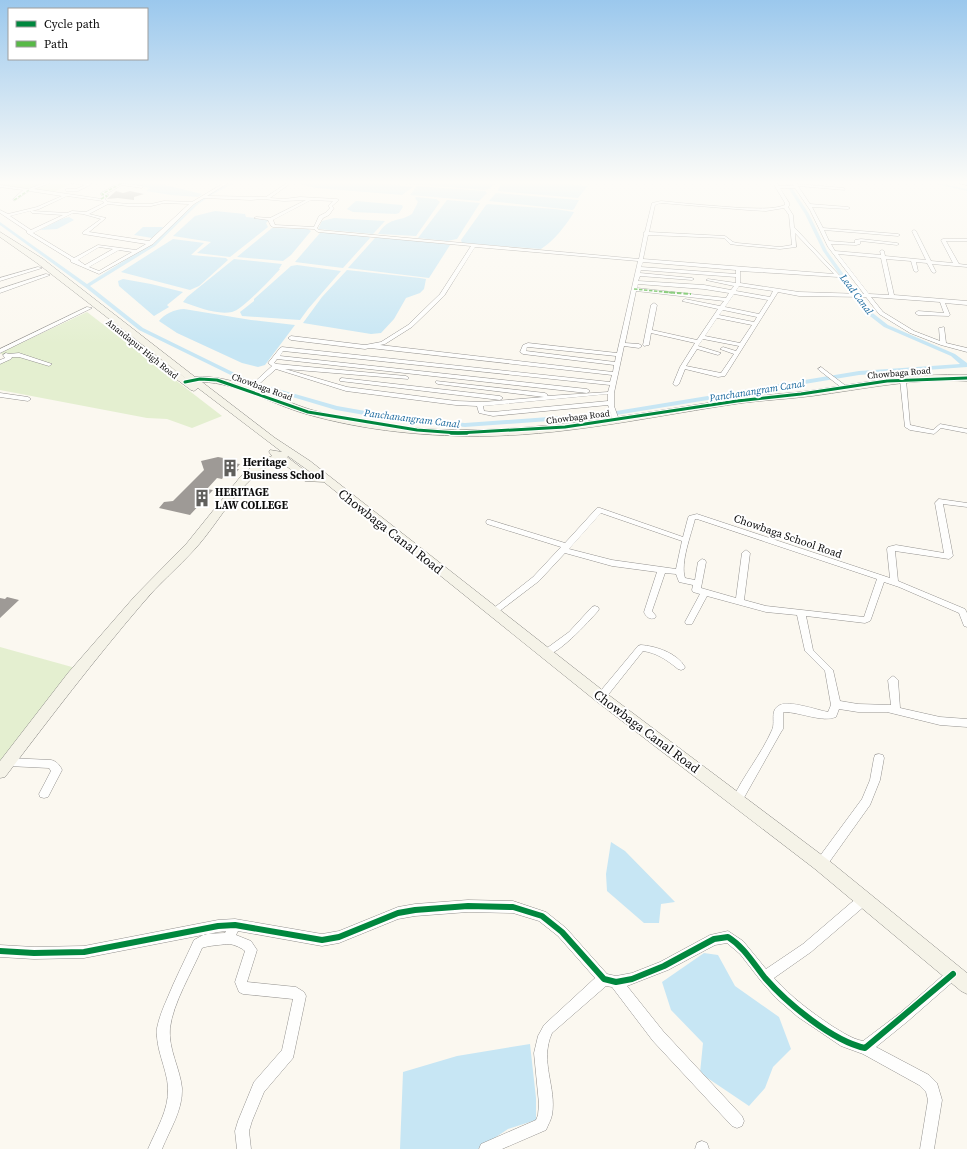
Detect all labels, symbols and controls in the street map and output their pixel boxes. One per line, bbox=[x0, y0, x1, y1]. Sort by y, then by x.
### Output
legend bbox=[8, 8, 148, 60]
text: Cycle path bbox=[44, 16, 100, 32]
text: Path bbox=[44, 36, 68, 52]
water label: Lead Canal bbox=[837, 271, 876, 317]
street label: Anandapur High Road bbox=[103, 316, 181, 382]
street label: Chowbaga Road bbox=[867, 364, 931, 382]
street label: Chowbaga Road bbox=[230, 370, 294, 404]
water label: Panchanangram Canal bbox=[708, 377, 806, 405]
water label: Panchanangram Canal bbox=[362, 406, 461, 431]
street label: Chowbaga Road bbox=[546, 407, 610, 427]
place label: Heritage Business School bbox=[243, 455, 325, 483]
building icon: Heritage Business School bbox=[220, 458, 240, 478]
place label: HERITAGE LAW COLLEGE bbox=[215, 485, 288, 513]
street label: Chowbaga Canal Road bbox=[335, 485, 447, 578]
building icon: HERITAGE LAW COLLEGE bbox=[192, 488, 212, 508]
street label: Chowbaga School Road bbox=[732, 511, 845, 562]
street label: Chowbaga Canal Road bbox=[590, 686, 704, 777]

